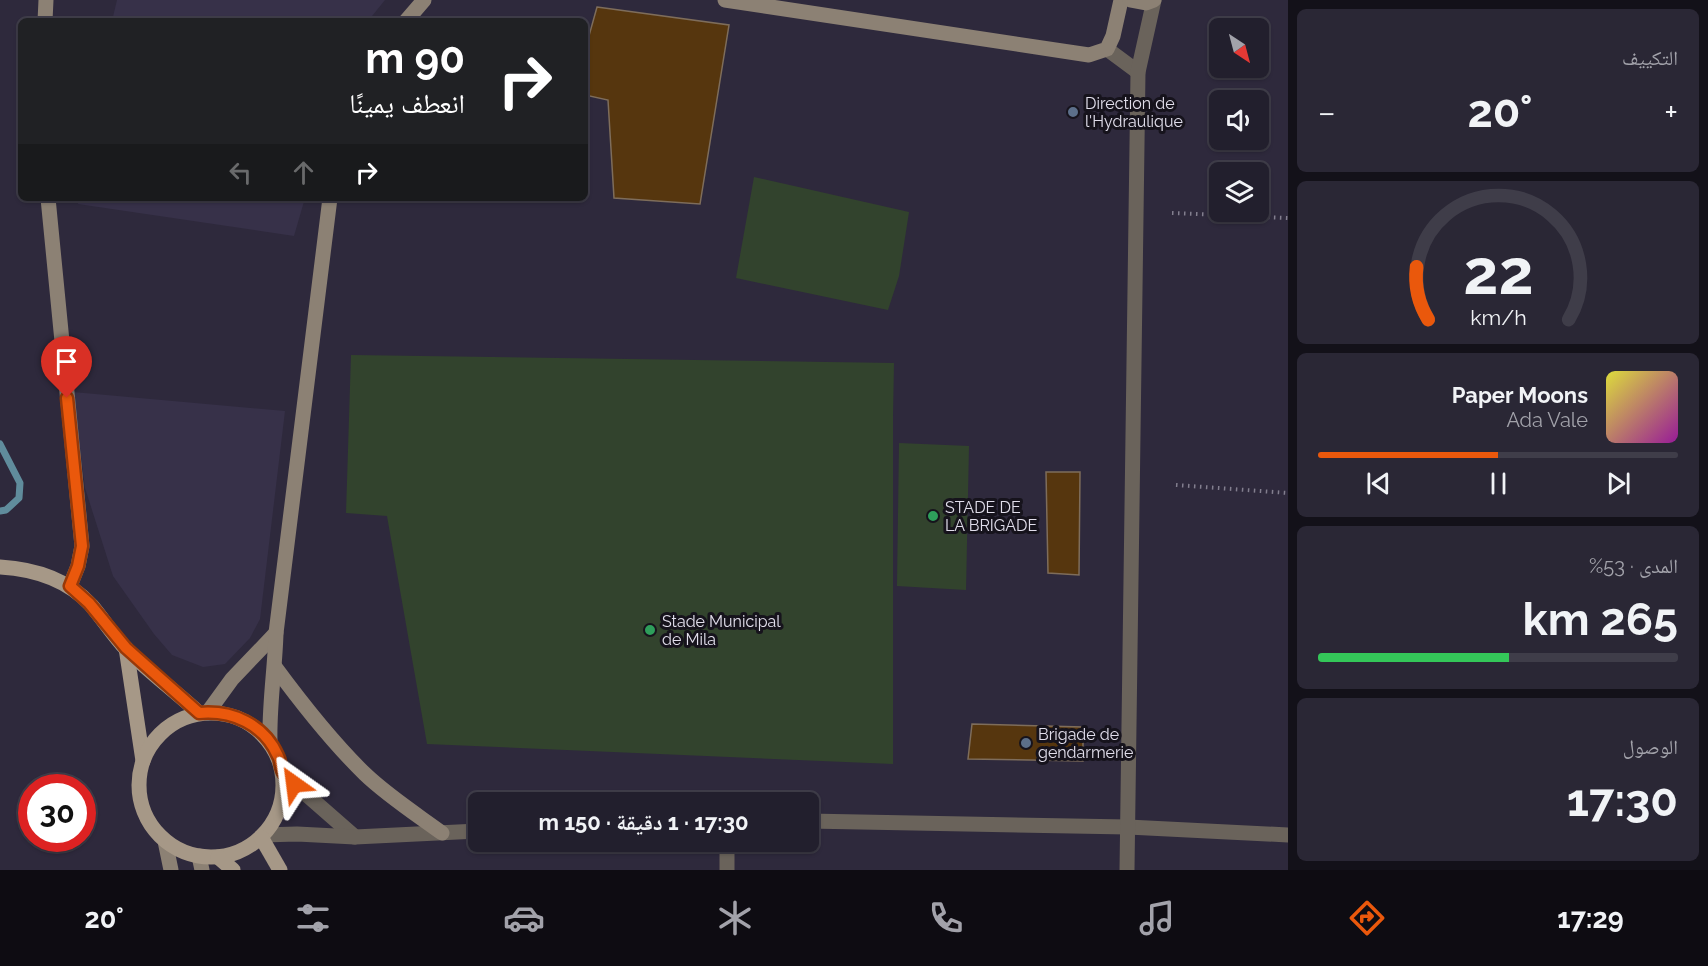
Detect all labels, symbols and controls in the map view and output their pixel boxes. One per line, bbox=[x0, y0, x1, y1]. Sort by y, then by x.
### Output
north arrow bbox=[1209, 18, 1269, 78]
map controls bbox=[1209, 18, 1269, 222]
text: 90 m bbox=[365, 34, 465, 83]
icon: right bbox=[486, 42, 564, 120]
text: التكييف bbox=[1622, 46, 1678, 70]
text: 20° bbox=[1467, 85, 1533, 138]
text: انعطف يمينًا bbox=[349, 88, 465, 119]
button: sound bbox=[1209, 90, 1269, 150]
text: − bbox=[1318, 93, 1336, 132]
text: + bbox=[1664, 93, 1678, 132]
place label: Direction de l'Hydraulique bbox=[1085, 94, 1183, 131]
marker: Direction de l'Hydraulique bbox=[1066, 105, 1080, 119]
icon: left bbox=[224, 156, 257, 189]
icon: ahead bbox=[287, 156, 320, 189]
icon: right bbox=[350, 156, 383, 189]
button: layers bbox=[1209, 162, 1269, 222]
text: 22 bbox=[1463, 235, 1533, 309]
text: km/h bbox=[1470, 305, 1526, 330]
pin bbox=[41, 336, 92, 398]
icon: arrive bbox=[50, 345, 83, 378]
text: Paper Moons bbox=[1452, 382, 1588, 408]
text: Ada Vale bbox=[1506, 408, 1588, 432]
icon: previous bbox=[1362, 467, 1395, 500]
icon: pause bbox=[1482, 467, 1515, 500]
icon: next bbox=[1602, 467, 1635, 500]
place label: STADE DE LA BRIGADE bbox=[945, 498, 1038, 535]
marker: STADE DE LA BRIGADE bbox=[926, 509, 940, 523]
text: المدى · 53% bbox=[1589, 554, 1678, 578]
text: 265 km bbox=[1523, 593, 1678, 646]
place label: Stade Municipal de Mila bbox=[662, 612, 781, 649]
marker: Stade Municipal de Mila bbox=[643, 623, 657, 637]
place label: Brigade de gendarmerie bbox=[1038, 725, 1134, 762]
text: الوصول bbox=[1623, 735, 1678, 759]
marker: Brigade de gendarmerie bbox=[1019, 736, 1033, 750]
position arrow bbox=[262, 752, 326, 816]
speed limit sign: 30 bbox=[18, 774, 96, 852]
text: 17:30 bbox=[1567, 774, 1678, 827]
text: 17:30 · 1 دقيقة · 150 m bbox=[538, 809, 749, 835]
icon: filters bbox=[292, 897, 334, 939]
icon: car bbox=[503, 897, 545, 939]
icon: climate bbox=[714, 897, 756, 939]
icon: phone bbox=[925, 897, 967, 939]
icon: music bbox=[1136, 897, 1178, 939]
icon: directions bbox=[1346, 897, 1388, 939]
text: 20° bbox=[85, 903, 124, 934]
text: 17:29 bbox=[1557, 903, 1624, 934]

